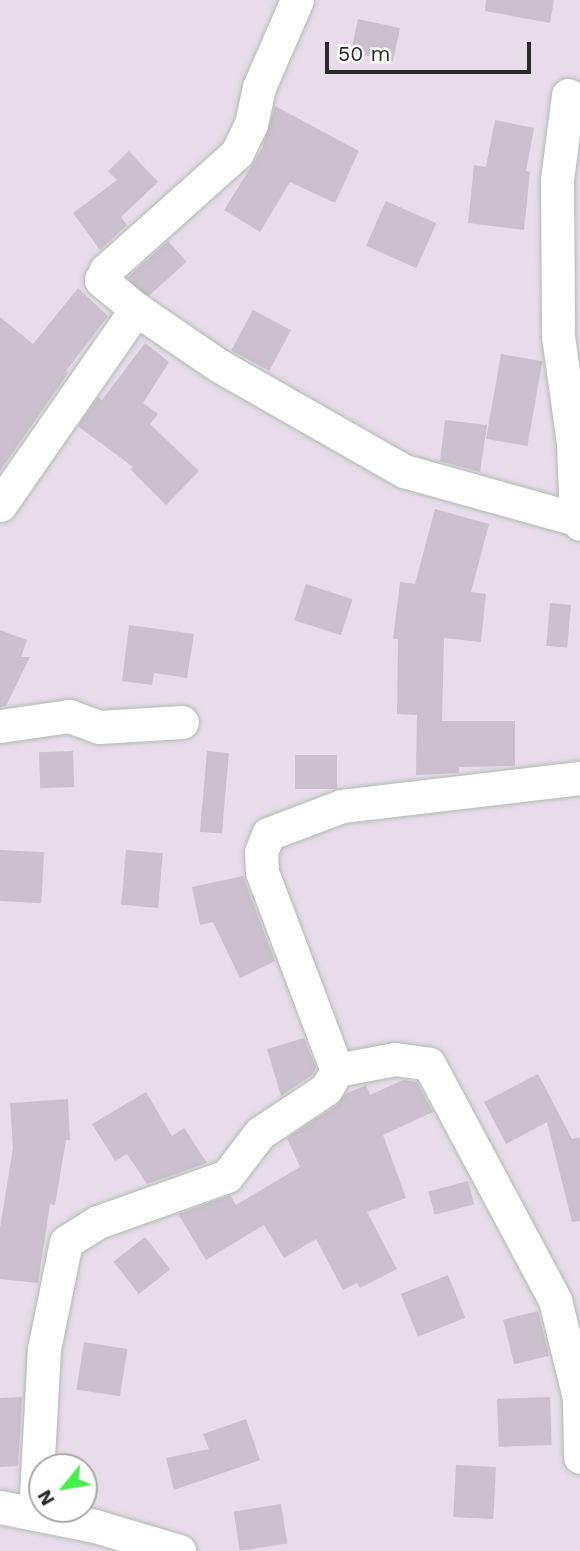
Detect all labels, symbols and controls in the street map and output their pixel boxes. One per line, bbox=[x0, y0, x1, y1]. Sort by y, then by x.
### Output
scale bar bbox=[328, 28, 534, 72]
text: 50 m bbox=[338, 41, 390, 66]
north arrow bbox=[28, 1453, 98, 1523]
text: N bbox=[33, 1486, 60, 1510]

